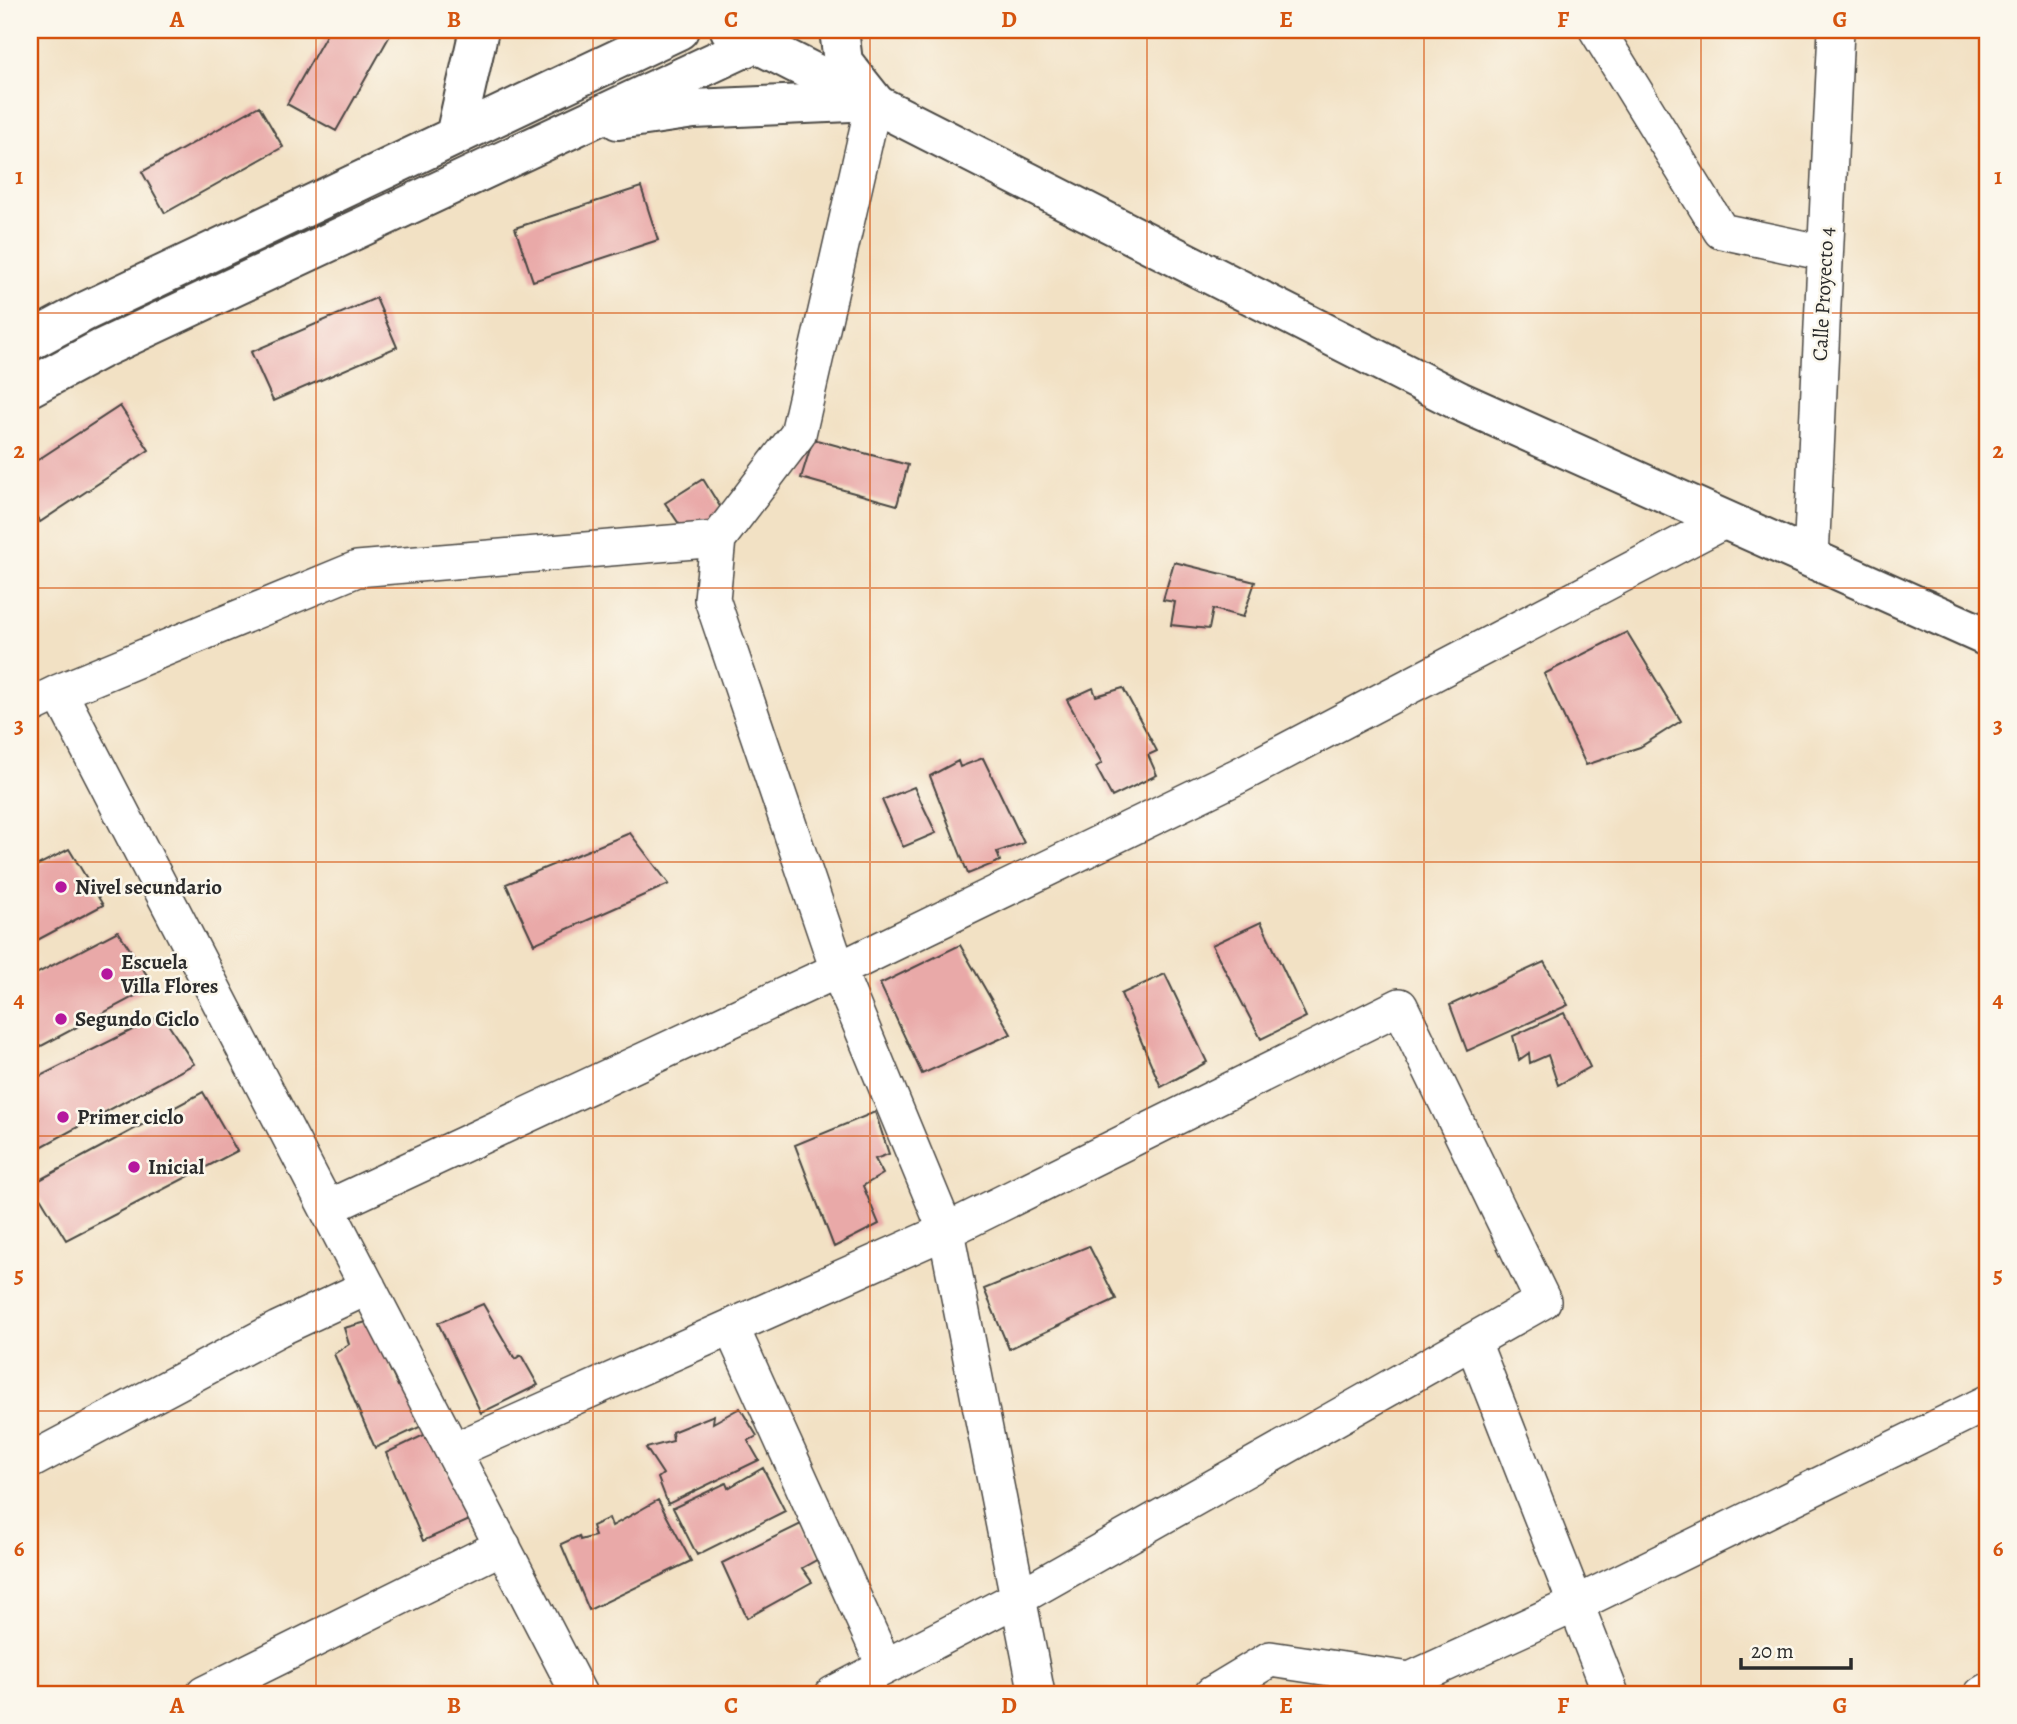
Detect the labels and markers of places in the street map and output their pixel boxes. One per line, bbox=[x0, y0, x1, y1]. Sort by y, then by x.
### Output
place label: Nivel secundario bbox=[75, 873, 222, 901]
marker: Nivel secundario bbox=[53, 879, 69, 895]
place label: Escuela Villa Flores bbox=[120, 948, 218, 1000]
marker: Escuela Villa Flores bbox=[99, 966, 115, 982]
place label: Segundo Ciclo bbox=[75, 1005, 199, 1033]
marker: Segundo Ciclo bbox=[53, 1011, 69, 1027]
place label: Primer ciclo bbox=[77, 1103, 184, 1131]
marker: Primer ciclo bbox=[55, 1109, 71, 1125]
place label: Inicial bbox=[148, 1153, 205, 1181]
marker: Inicial bbox=[126, 1159, 142, 1175]

